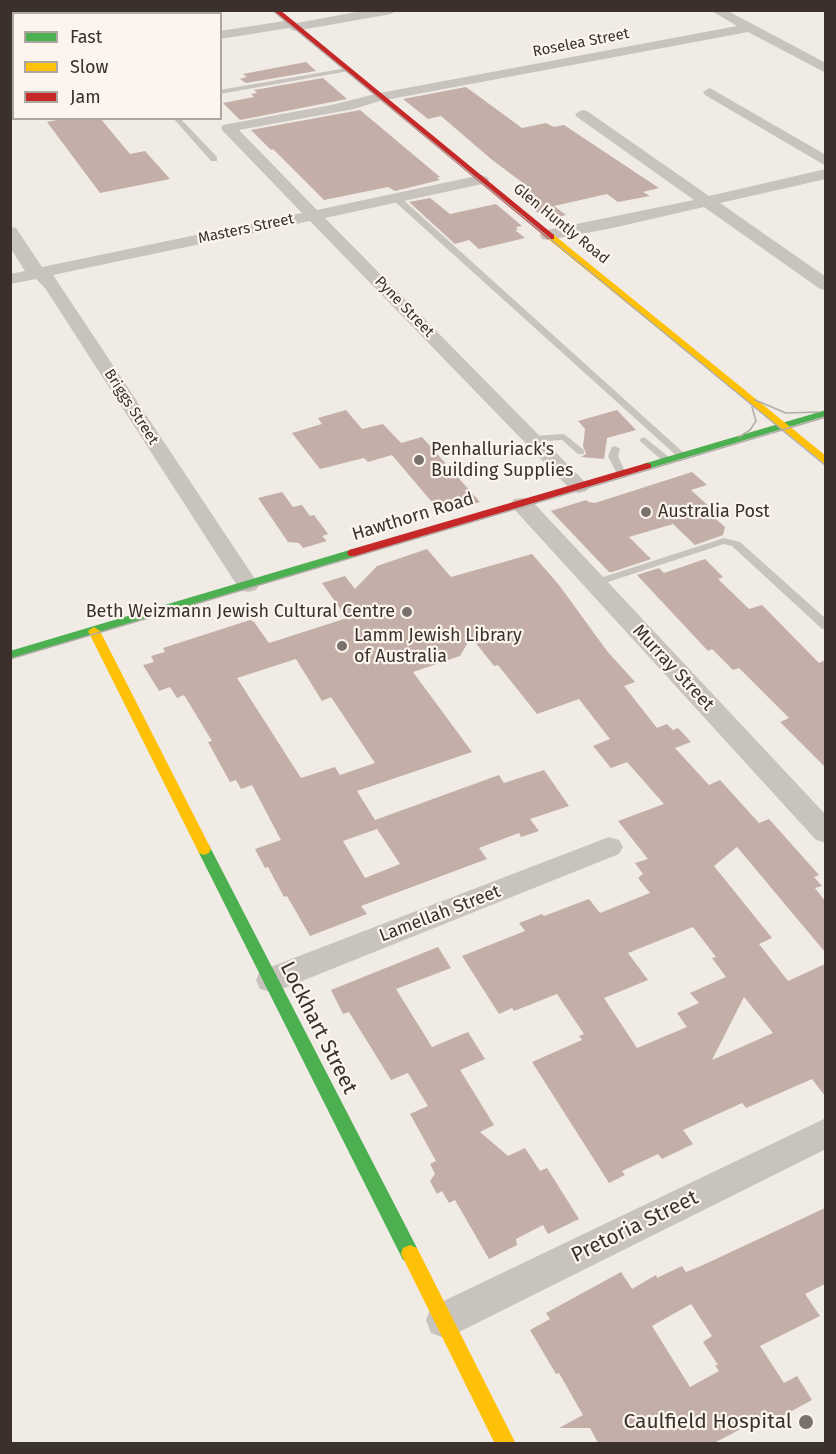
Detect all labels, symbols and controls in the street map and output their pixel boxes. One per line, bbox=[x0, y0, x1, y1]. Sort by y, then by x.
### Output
legend bbox=[12, 12, 222, 120]
street label: Roselea Street bbox=[531, 25, 631, 61]
text: Fast bbox=[70, 26, 102, 48]
text: Slow bbox=[70, 56, 108, 78]
text: Jam bbox=[70, 86, 101, 108]
street label: Glen Huntly Road bbox=[510, 180, 612, 268]
street label: Masters Street bbox=[197, 210, 295, 248]
street label: Pyne Street bbox=[371, 273, 437, 341]
street label: Briggs Street bbox=[100, 366, 162, 448]
place label: Penhalluriack's Building Supplies bbox=[431, 439, 573, 482]
marker: Penhalluriack's Building Supplies bbox=[412, 453, 426, 467]
street label: Hawthorn Road bbox=[350, 488, 476, 546]
place label: Australia Post bbox=[658, 501, 770, 523]
marker: Australia Post bbox=[639, 505, 653, 519]
place label: Beth Weizmann Jewish Cultural Centre bbox=[86, 601, 395, 623]
marker: Beth Weizmann Jewish Cultural Centre bbox=[400, 605, 414, 619]
street label: Murray Street bbox=[628, 621, 718, 715]
place label: Lamm Jewish Library of Australia bbox=[354, 625, 522, 668]
marker: Lamm Jewish Library of Australia bbox=[335, 639, 349, 653]
street label: Lamellah Street bbox=[376, 881, 504, 947]
street label: Lockhart Street bbox=[274, 958, 362, 1098]
street label: Pretoria Street bbox=[567, 1185, 703, 1269]
place label: Caulfield Hospital bbox=[623, 1409, 792, 1435]
marker: Caulfield Hospital bbox=[797, 1413, 815, 1431]

